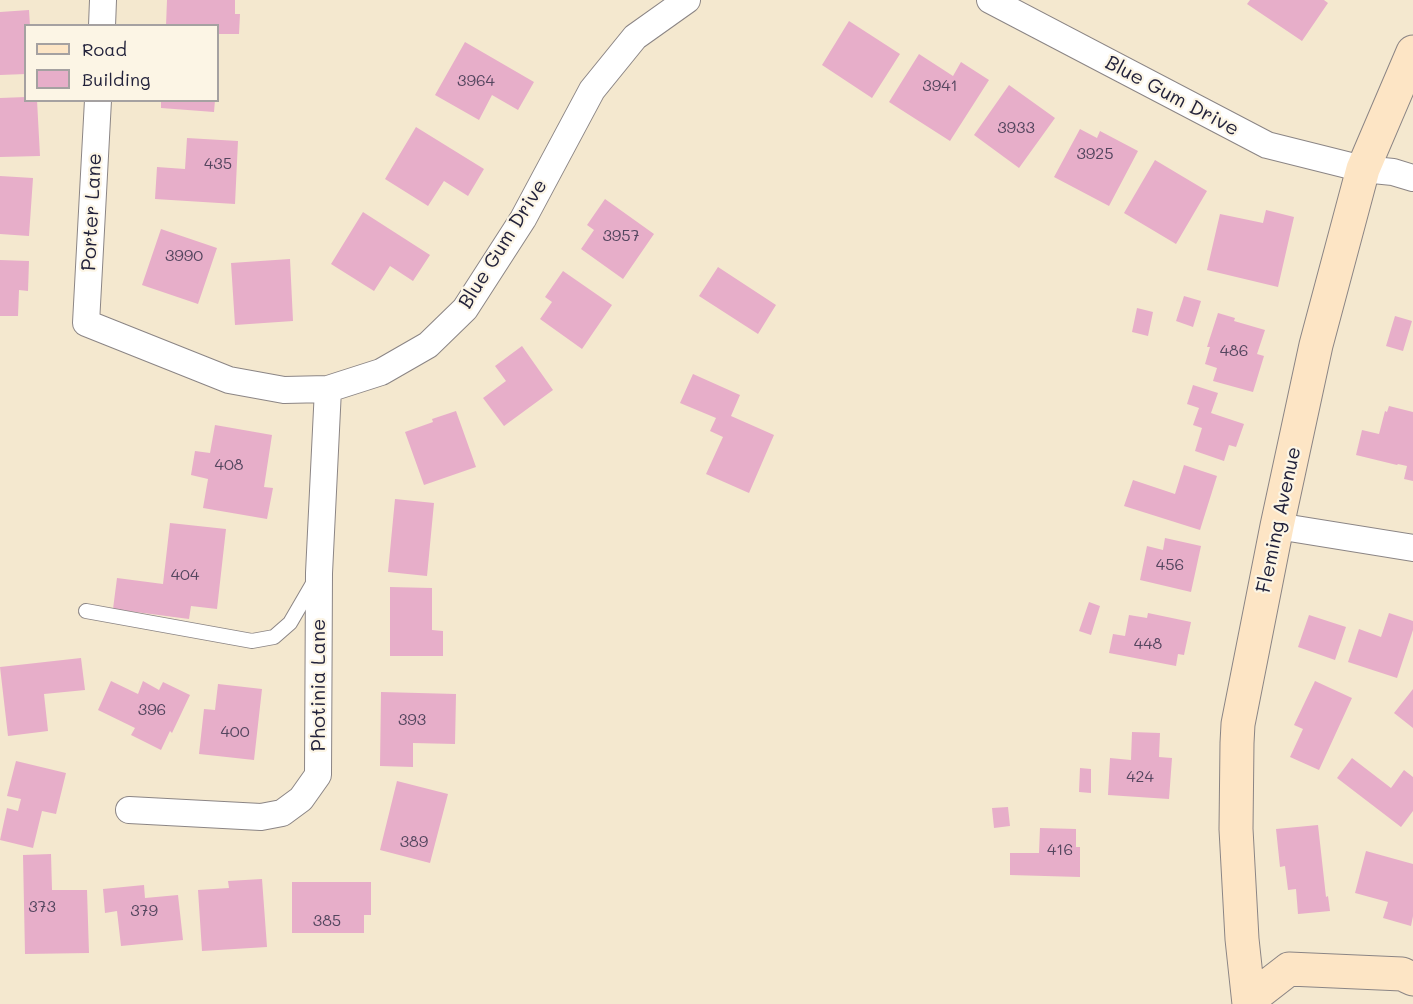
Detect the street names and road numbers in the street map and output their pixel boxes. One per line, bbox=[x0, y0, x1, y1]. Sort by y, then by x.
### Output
street label: Blue Gum Drive bbox=[1101, 51, 1243, 141]
street label: Porter Lane bbox=[77, 152, 107, 272]
street label: Blue Gum Drive bbox=[454, 175, 552, 313]
street label: Fleming Avenue bbox=[1252, 445, 1306, 595]
street label: Photinia Lane bbox=[307, 619, 331, 751]

